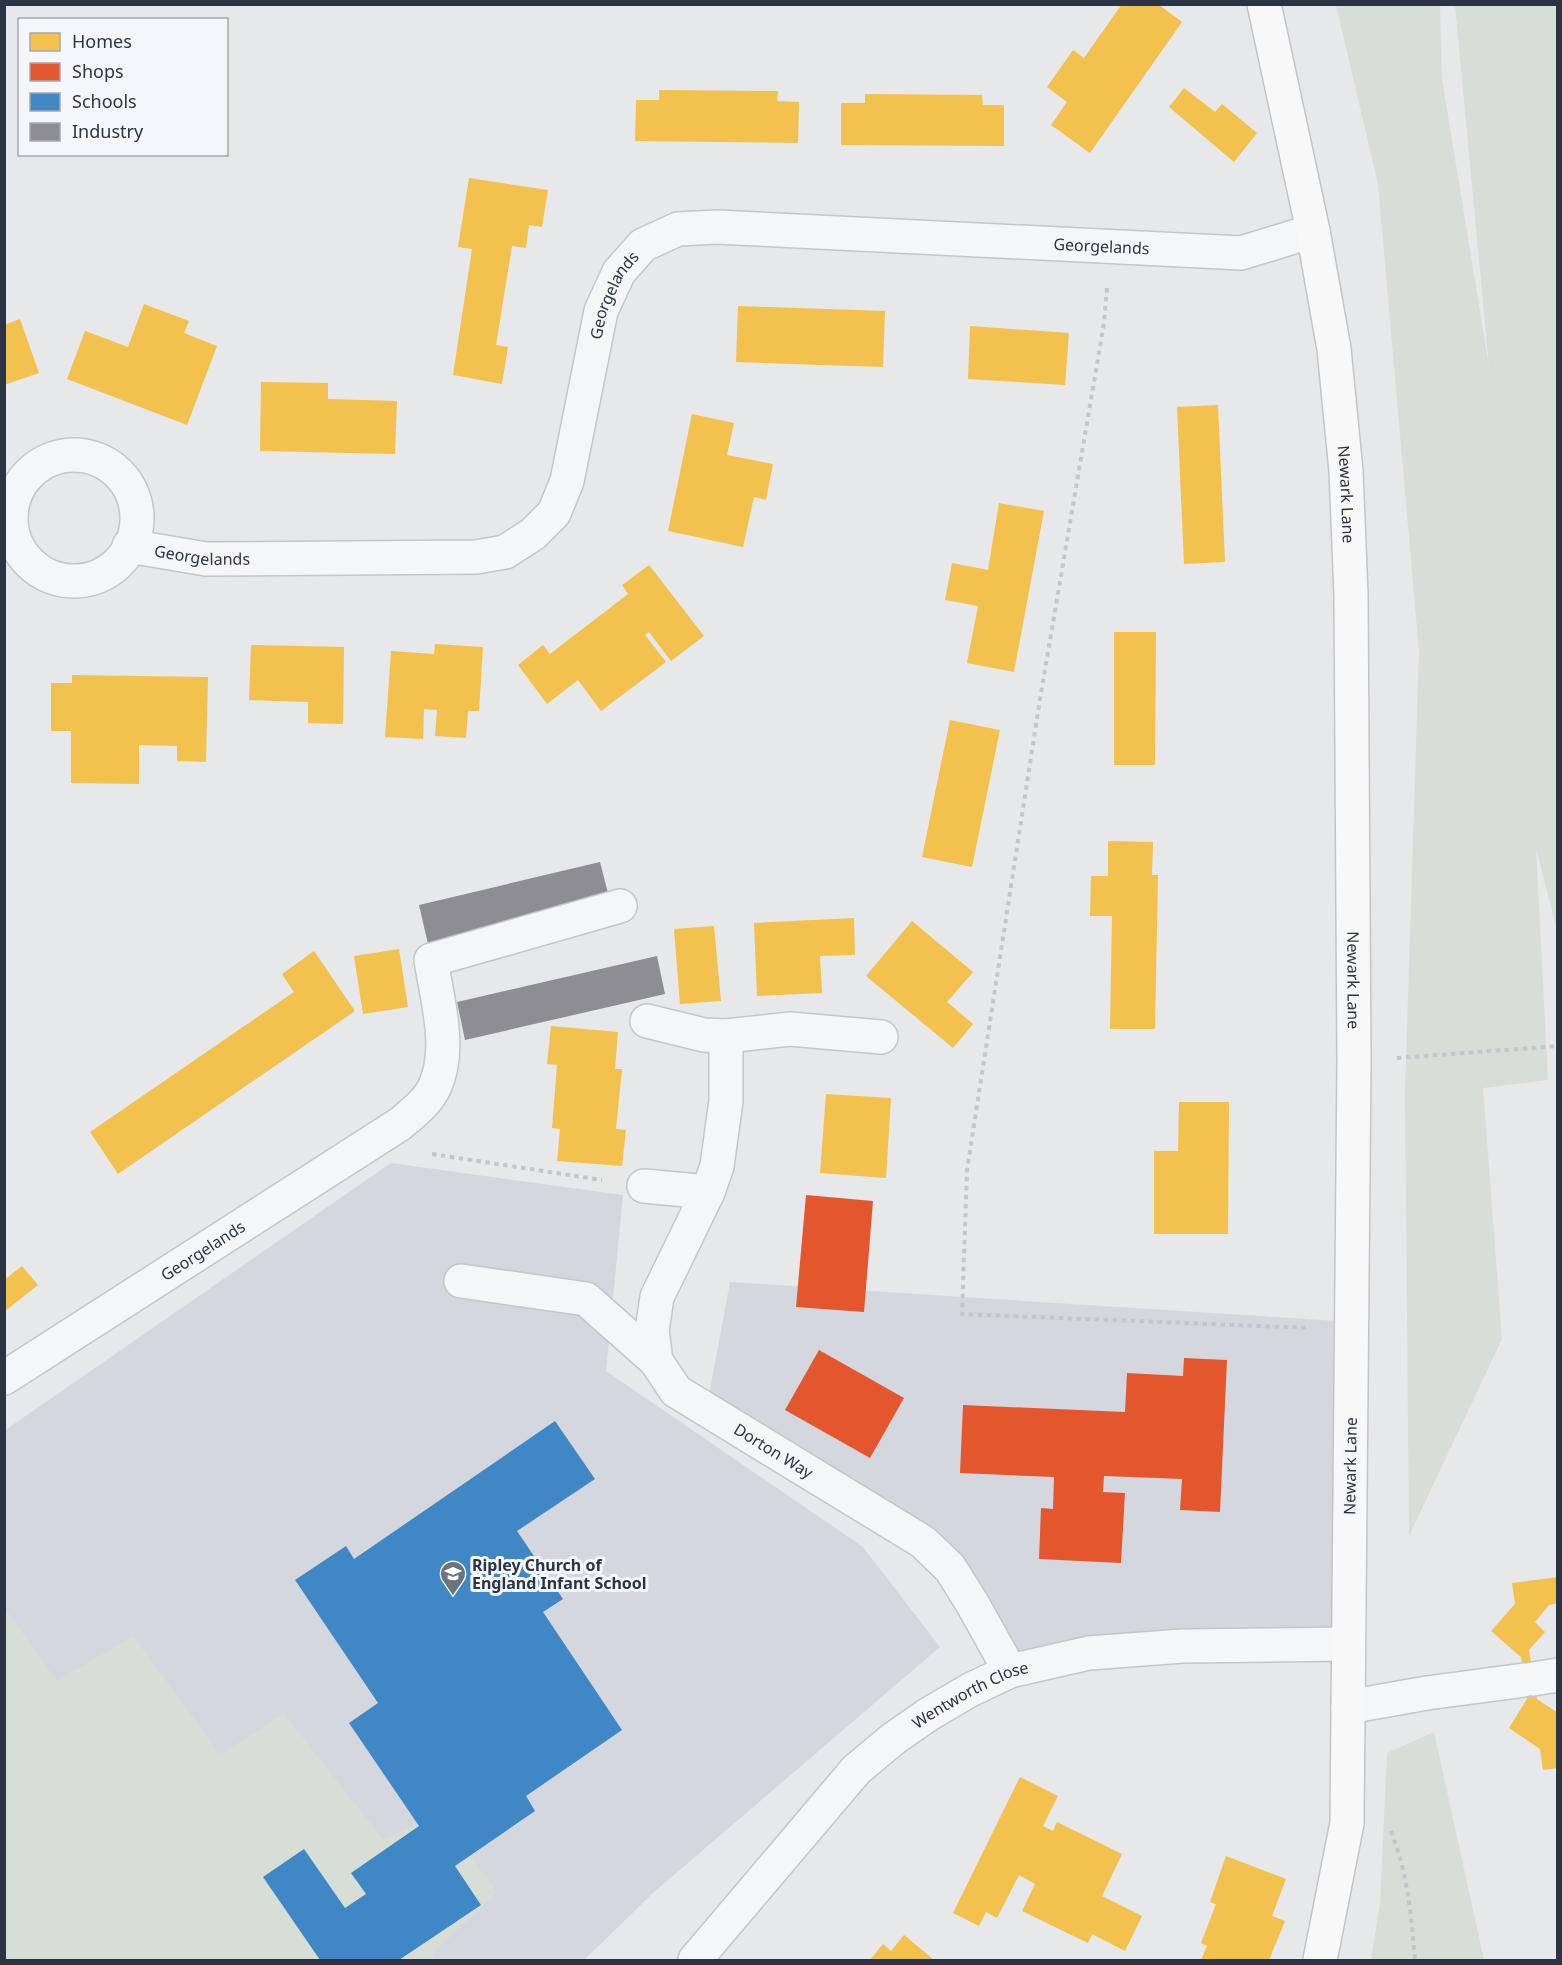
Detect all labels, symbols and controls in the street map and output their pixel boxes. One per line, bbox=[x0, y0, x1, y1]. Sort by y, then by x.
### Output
legend bbox=[18, 18, 228, 156]
text: Homes bbox=[72, 29, 132, 53]
text: Shops bbox=[72, 59, 124, 83]
text: Schools bbox=[72, 89, 137, 113]
text: Industry bbox=[72, 119, 144, 143]
street label: Georgelands bbox=[1053, 233, 1150, 259]
street label: Georgelands bbox=[585, 246, 644, 341]
street label: Newark Lane bbox=[1333, 444, 1360, 544]
street label: Georgelands bbox=[153, 539, 250, 570]
street label: Newark Lane bbox=[1342, 931, 1365, 1029]
street label: Georgelands bbox=[156, 1215, 249, 1286]
street label: Newark Lane bbox=[1338, 1417, 1362, 1515]
street label: Dorton Way bbox=[730, 1418, 818, 1484]
place label: Ripley Church of England Infant School bbox=[472, 1554, 647, 1594]
school or university icon: Ripley Church of England Infant School bbox=[438, 1559, 468, 1597]
street label: Wentworth Close bbox=[908, 1656, 1030, 1734]

